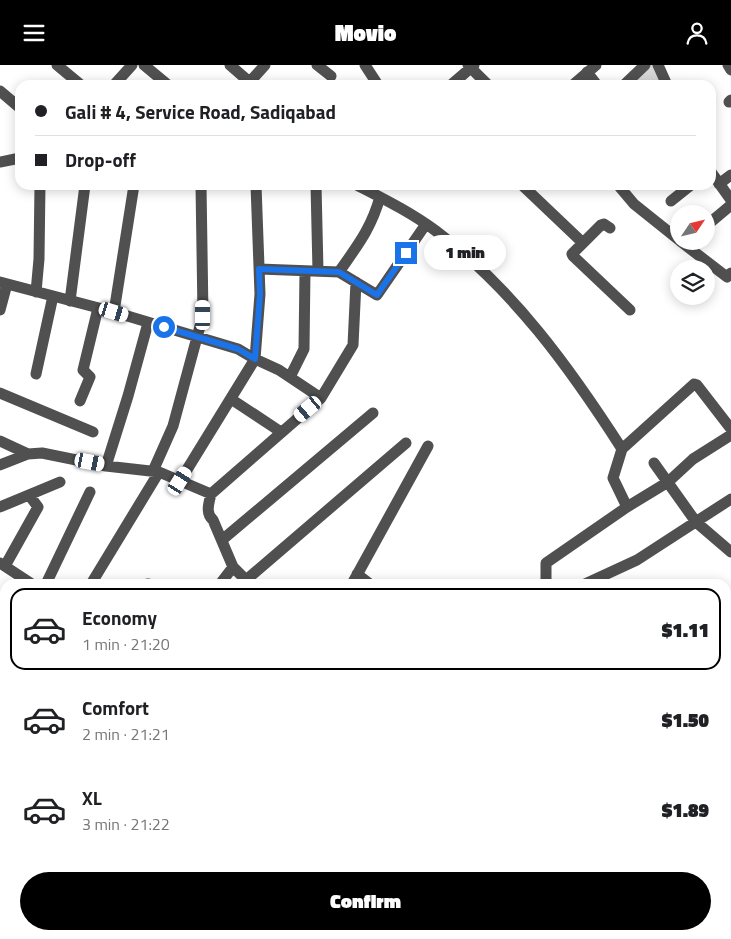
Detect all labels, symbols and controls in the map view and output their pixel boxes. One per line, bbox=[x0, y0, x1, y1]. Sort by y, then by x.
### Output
text: Movio bbox=[335, 16, 396, 50]
icon: menu bbox=[20, 19, 48, 47]
icon: person bbox=[683, 19, 711, 47]
text: Gali # 4, Service Road, Sadiqabad bbox=[65, 97, 336, 126]
text: Drop-off bbox=[65, 145, 136, 174]
north arrow bbox=[670, 205, 715, 250]
map controls bbox=[670, 205, 715, 305]
callout: 1 min bbox=[424, 235, 506, 271]
text: 1 min bbox=[445, 240, 485, 264]
route end bbox=[395, 242, 417, 264]
button: layers bbox=[670, 260, 715, 305]
car bbox=[97, 300, 130, 324]
car bbox=[195, 300, 210, 330]
route start bbox=[153, 316, 175, 338]
car bbox=[291, 394, 324, 424]
car bbox=[73, 452, 106, 472]
car bbox=[165, 464, 194, 498]
text: Economy bbox=[82, 603, 157, 632]
icon: car bbox=[22, 607, 67, 652]
text: $1.11 bbox=[662, 615, 709, 644]
text: 1 min · 21:20 bbox=[82, 632, 170, 656]
text: Comfort bbox=[82, 693, 149, 722]
icon: car bbox=[22, 697, 67, 742]
text: $1.50 bbox=[662, 705, 709, 734]
text: 2 min · 21:21 bbox=[82, 722, 170, 746]
text: XL bbox=[82, 783, 102, 812]
icon: car bbox=[22, 787, 67, 832]
text: $1.89 bbox=[662, 795, 709, 824]
text: 3 min · 21:22 bbox=[82, 812, 170, 836]
button: Confirm bbox=[20, 872, 711, 930]

